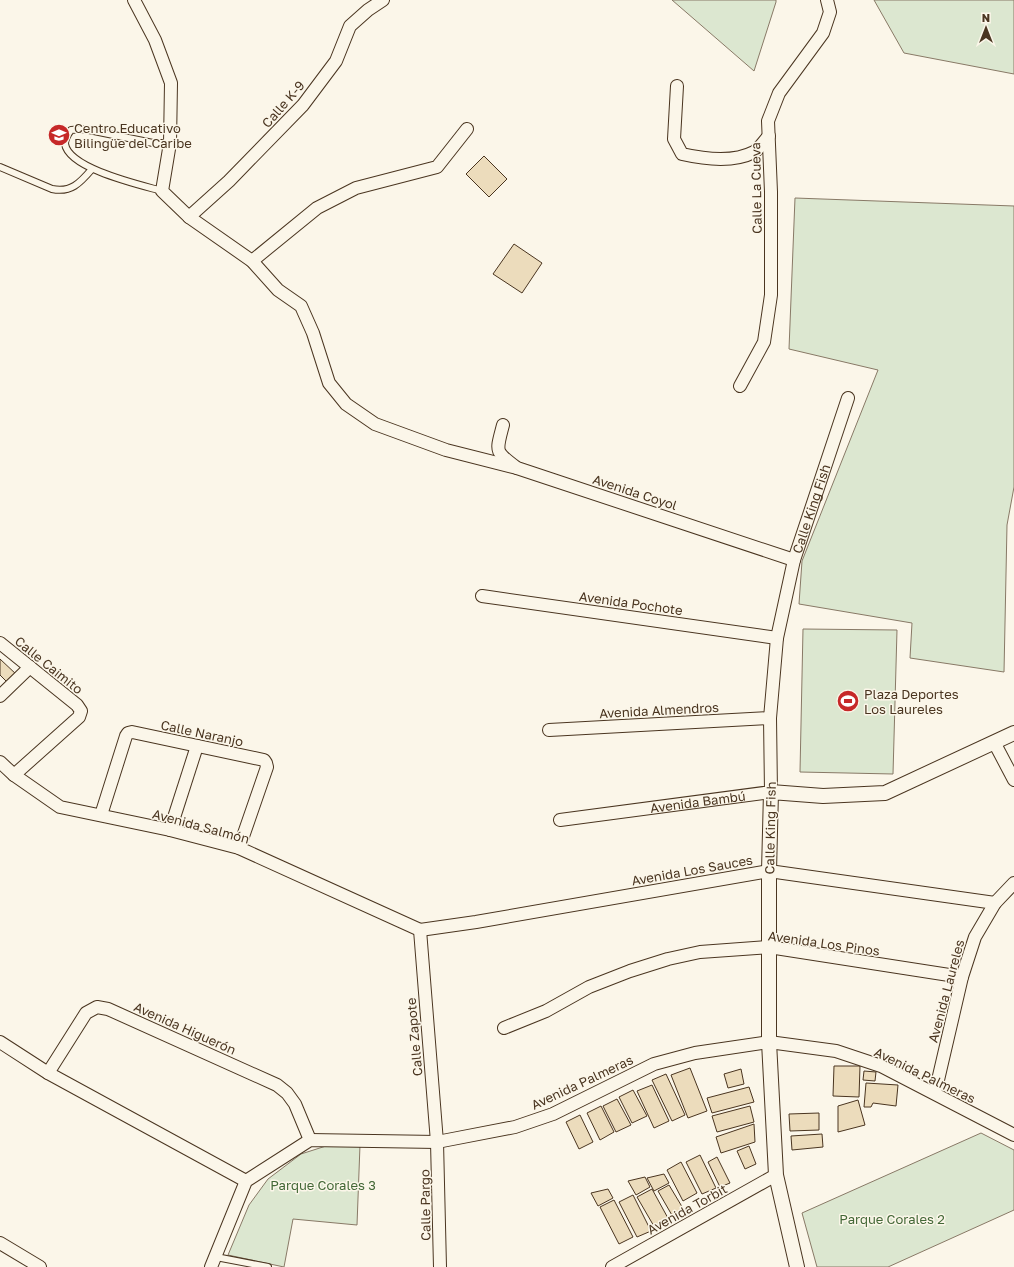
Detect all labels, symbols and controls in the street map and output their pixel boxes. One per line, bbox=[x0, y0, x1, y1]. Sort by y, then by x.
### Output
north arrow bbox=[966, 8, 1006, 48]
text: N bbox=[982, 11, 990, 24]
street label: Calle K-9 bbox=[258, 77, 308, 131]
place label: Centro Educativo Bilingüe del Caribe bbox=[74, 120, 192, 151]
school or university icon: Centro Educativo Bilingüe del Caribe bbox=[46, 122, 72, 148]
street label: Calle La Cueva bbox=[747, 142, 765, 234]
street label: Calle King Fish bbox=[789, 462, 833, 555]
street label: Avenida Coyol bbox=[591, 471, 679, 513]
street label: Avenida Pochote bbox=[578, 588, 684, 618]
street label: Calle Caimito bbox=[12, 633, 86, 697]
place label: Plaza Deportes Los Laureles bbox=[864, 686, 959, 717]
sports icon: Plaza Deportes Los Laureles bbox=[835, 688, 861, 714]
street label: Avenida Almendros bbox=[599, 699, 719, 721]
street label: Calle Naranjo bbox=[159, 716, 245, 750]
street label: Calle King Fish bbox=[761, 781, 779, 875]
street label: Avenida Bambú bbox=[649, 787, 746, 816]
street label: Avenida Salmón bbox=[151, 805, 251, 847]
street label: Avenida Los Sauces bbox=[630, 851, 754, 889]
street label: Avenida Los Pinos bbox=[767, 927, 881, 959]
street label: Avenida Laureles bbox=[925, 938, 968, 1044]
street label: Calle Zapote bbox=[403, 997, 425, 1077]
street label: Avenida Higuerón bbox=[131, 998, 239, 1058]
street label: Avenida Palmeras bbox=[872, 1044, 978, 1106]
street label: Avenida Palmeras bbox=[528, 1051, 636, 1113]
street label: Calle Pargo bbox=[416, 1169, 434, 1241]
park label: Parque Corales 3 bbox=[270, 1177, 376, 1193]
street label: Avenida Torbit bbox=[644, 1180, 730, 1238]
park label: Parque Corales 2 bbox=[839, 1211, 945, 1227]

